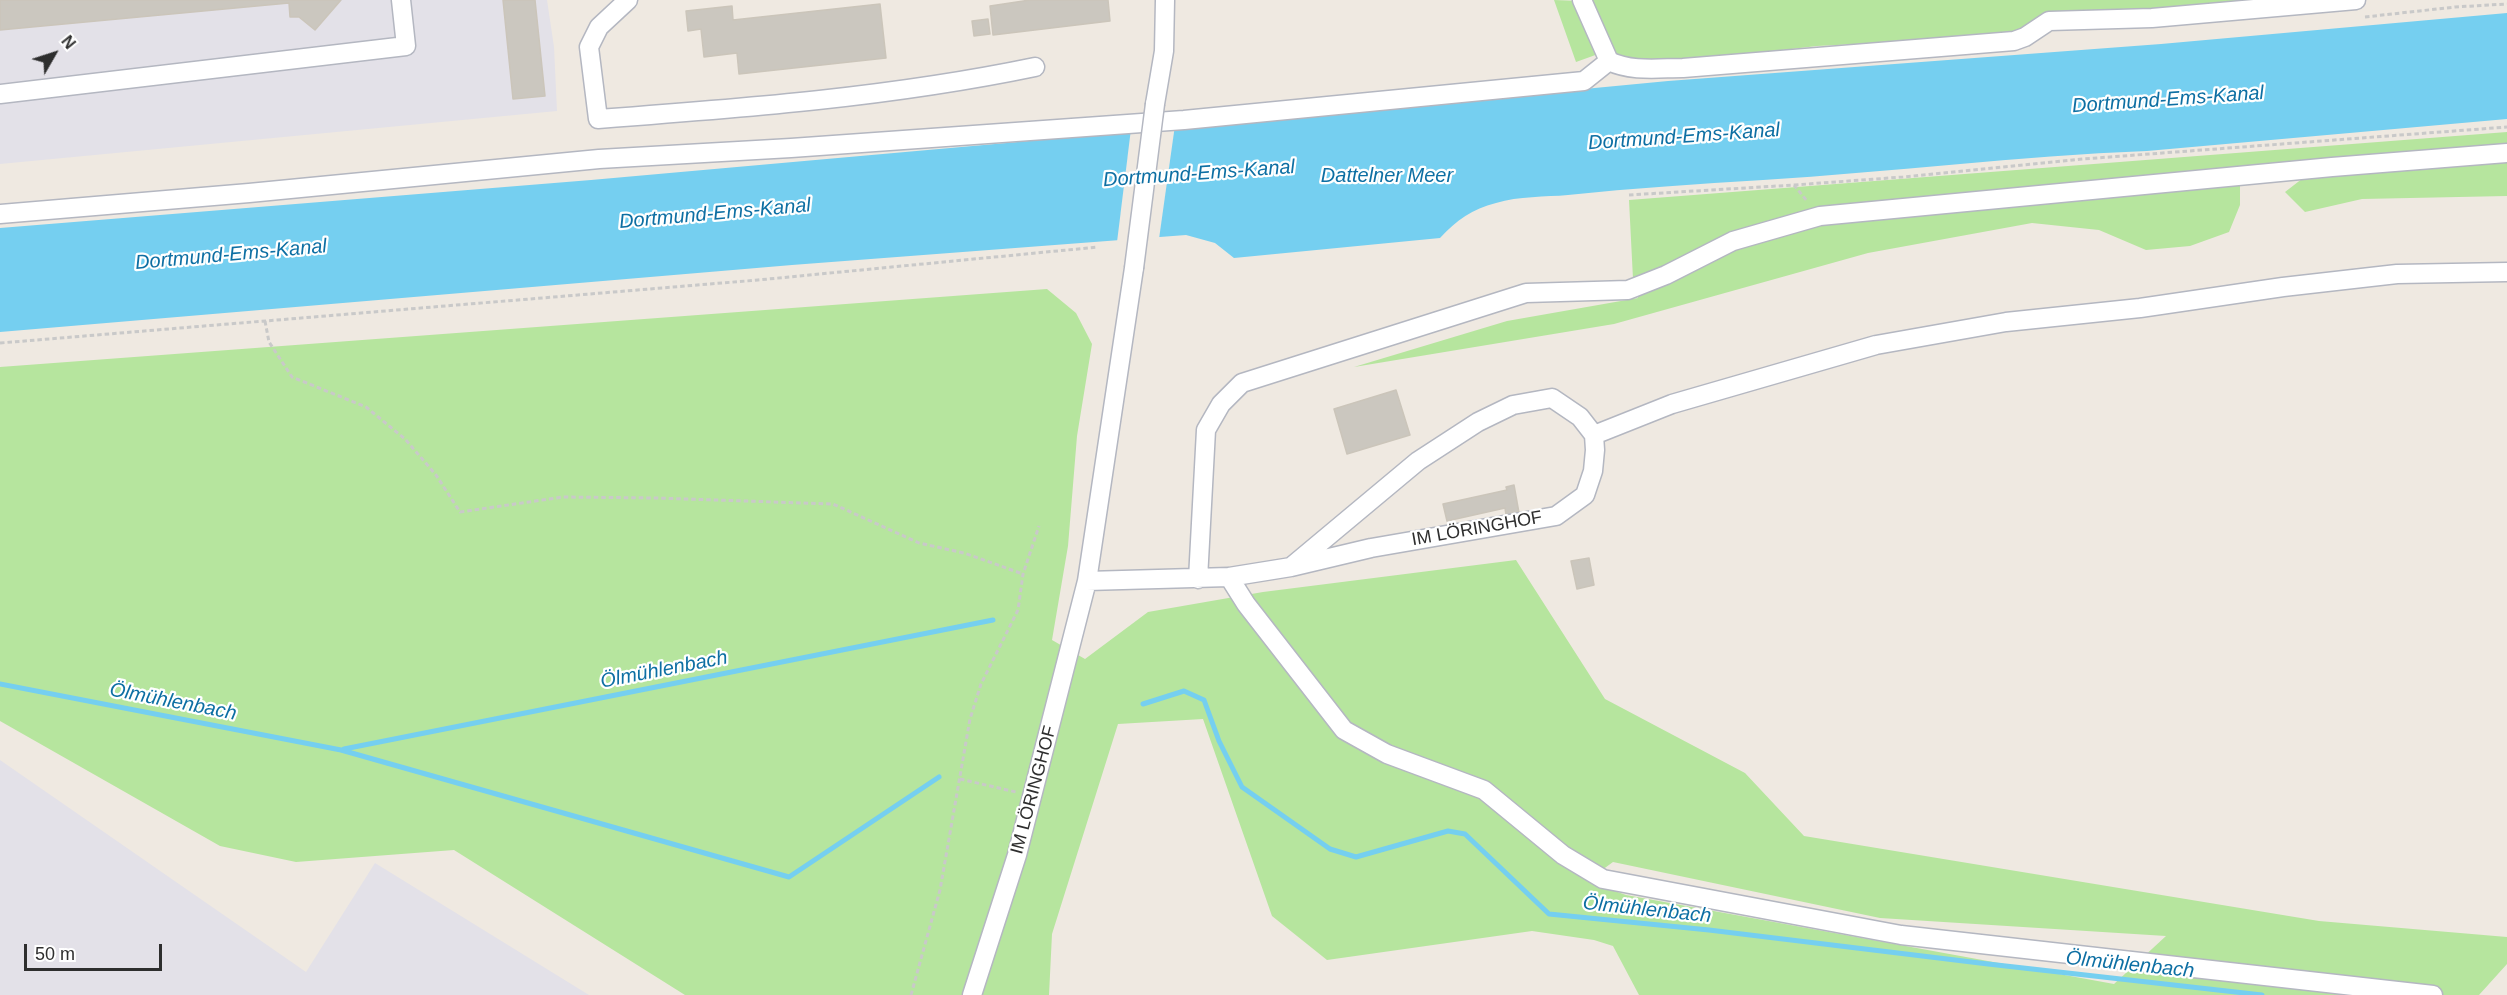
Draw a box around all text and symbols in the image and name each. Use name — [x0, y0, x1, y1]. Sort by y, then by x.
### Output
north arrow — [24, 24, 84, 84]
text: N — [58, 33, 79, 52]
water label: Dortmund-Ems-Kanal — [2071, 81, 2265, 119]
water label: Dortmund-Ems-Kanal — [1587, 118, 1781, 156]
water label: Dortmund-Ems-Kanal — [1102, 155, 1296, 193]
water label: Dattelner Meer — [1321, 164, 1453, 188]
water label: Dortmund-Ems-Kanal — [618, 194, 812, 234]
water label: Dortmund-Ems-Kanal — [134, 235, 328, 275]
street label: IM LÖRINGHOF — [1410, 507, 1544, 551]
water label: Ölmühlenbach — [598, 646, 730, 694]
water label: Ölmühlenbach — [107, 678, 239, 726]
street label: IM LÖRINGHOF — [1006, 723, 1062, 857]
water label: Ölmühlenbach — [1582, 891, 1712, 929]
scale bar — [27, 932, 165, 970]
text: 50 m — [35, 944, 75, 964]
water label: Ölmühlenbach — [2065, 946, 2195, 984]

